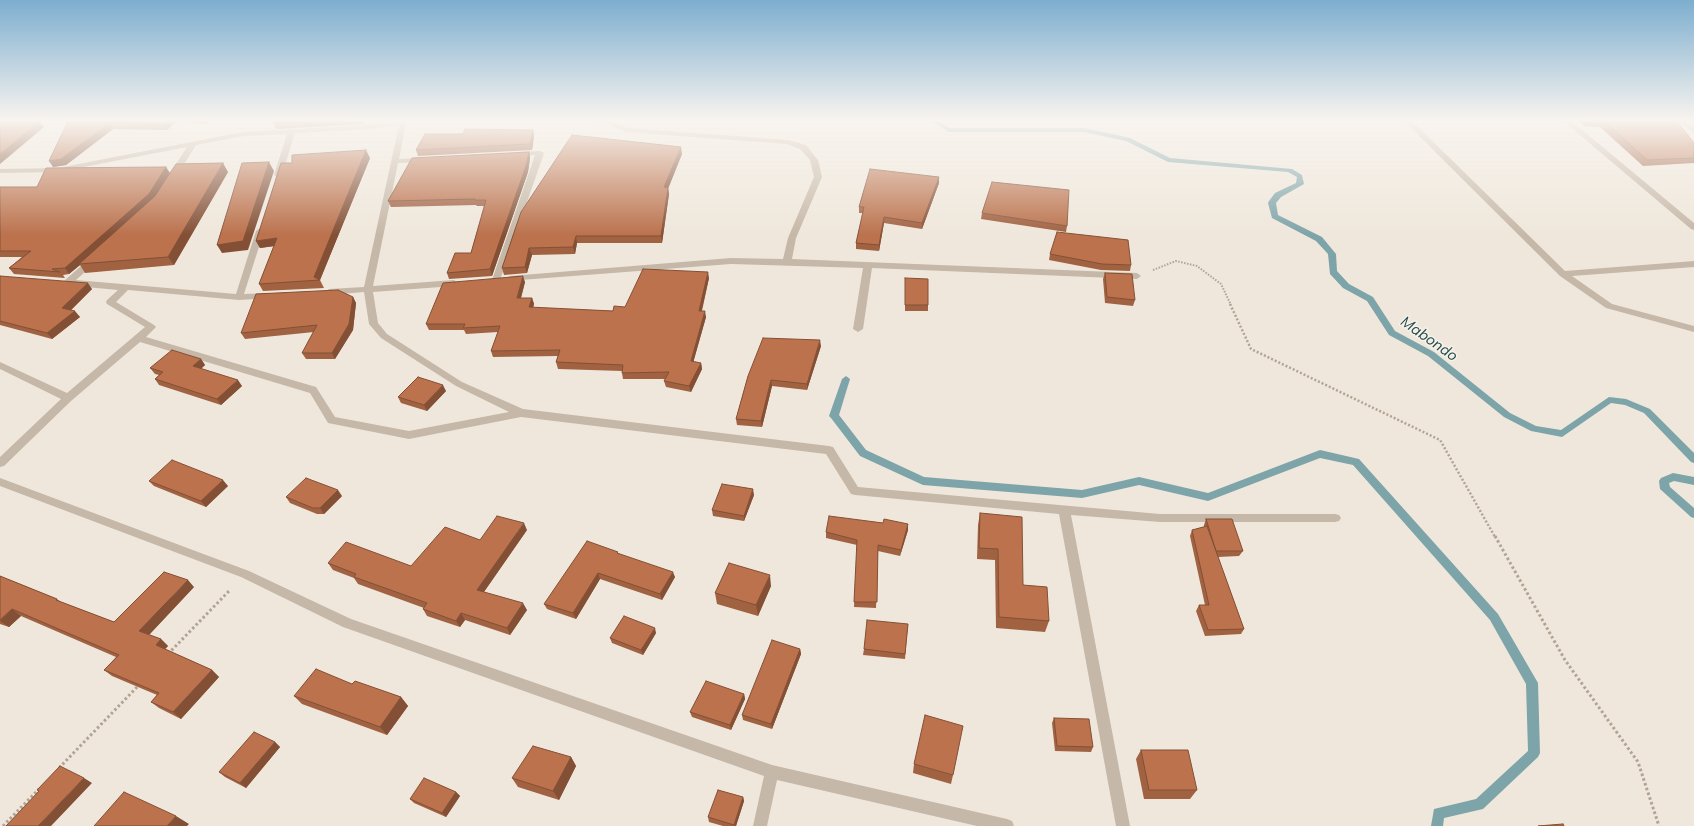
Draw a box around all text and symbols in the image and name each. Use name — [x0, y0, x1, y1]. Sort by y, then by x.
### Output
water label: Mabondo — [1397, 313, 1461, 365]

